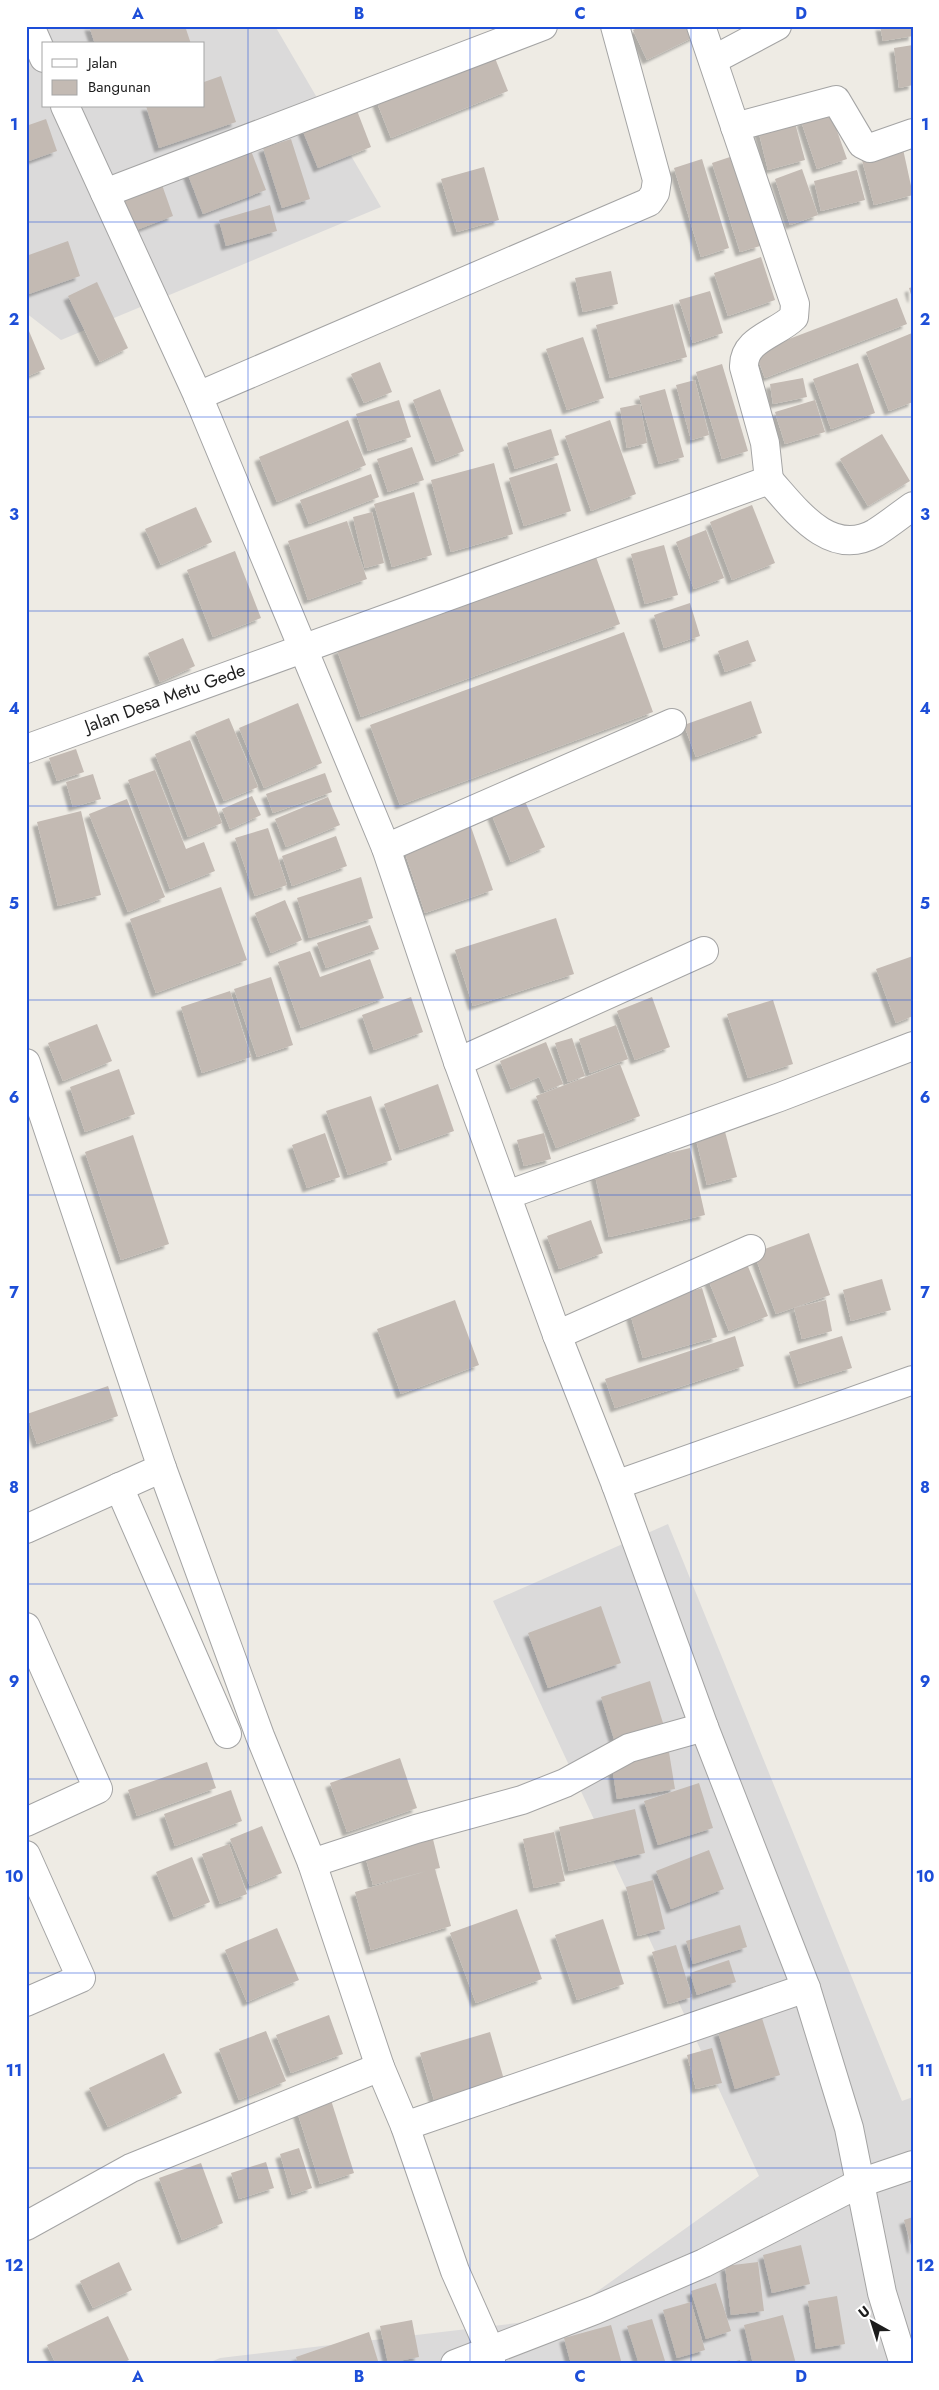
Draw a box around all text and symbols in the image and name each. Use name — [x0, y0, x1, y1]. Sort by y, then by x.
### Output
text: A — [131, 2, 144, 25]
text: B — [354, 2, 364, 25]
text: C — [574, 2, 586, 25]
text: D — [795, 2, 807, 25]
legend — [42, 42, 205, 108]
text: Jalan — [86, 52, 117, 74]
text: Bangunan — [88, 76, 151, 98]
text: 1 — [10, 113, 18, 136]
text: 1 — [921, 113, 929, 136]
text: 2 — [9, 308, 19, 331]
text: 2 — [920, 308, 930, 331]
text: 3 — [9, 503, 19, 526]
text: 3 — [920, 503, 930, 526]
street label: Jalan Desa Metu Gede — [79, 657, 249, 740]
text: 4 — [8, 697, 20, 720]
text: 4 — [919, 697, 931, 720]
text: 5 — [9, 892, 19, 915]
text: 5 — [920, 892, 930, 915]
text: 6 — [9, 1086, 19, 1109]
text: 6 — [920, 1086, 930, 1109]
text: 7 — [9, 1281, 19, 1304]
text: 7 — [920, 1281, 930, 1304]
text: 8 — [9, 1476, 19, 1499]
text: 8 — [920, 1476, 930, 1499]
text: 9 — [9, 1670, 19, 1693]
text: 9 — [920, 1670, 930, 1693]
text: 10 — [5, 1865, 23, 1888]
text: 10 — [916, 1865, 934, 1888]
text: 11 — [6, 2059, 22, 2082]
text: 11 — [917, 2059, 933, 2082]
text: 12 — [5, 2254, 23, 2277]
text: 12 — [916, 2254, 934, 2277]
north arrow — [846, 2298, 896, 2348]
text: U — [854, 2301, 874, 2323]
text: A — [131, 2365, 144, 2388]
text: B — [354, 2365, 364, 2388]
text: C — [574, 2365, 586, 2388]
text: D — [795, 2365, 807, 2388]

